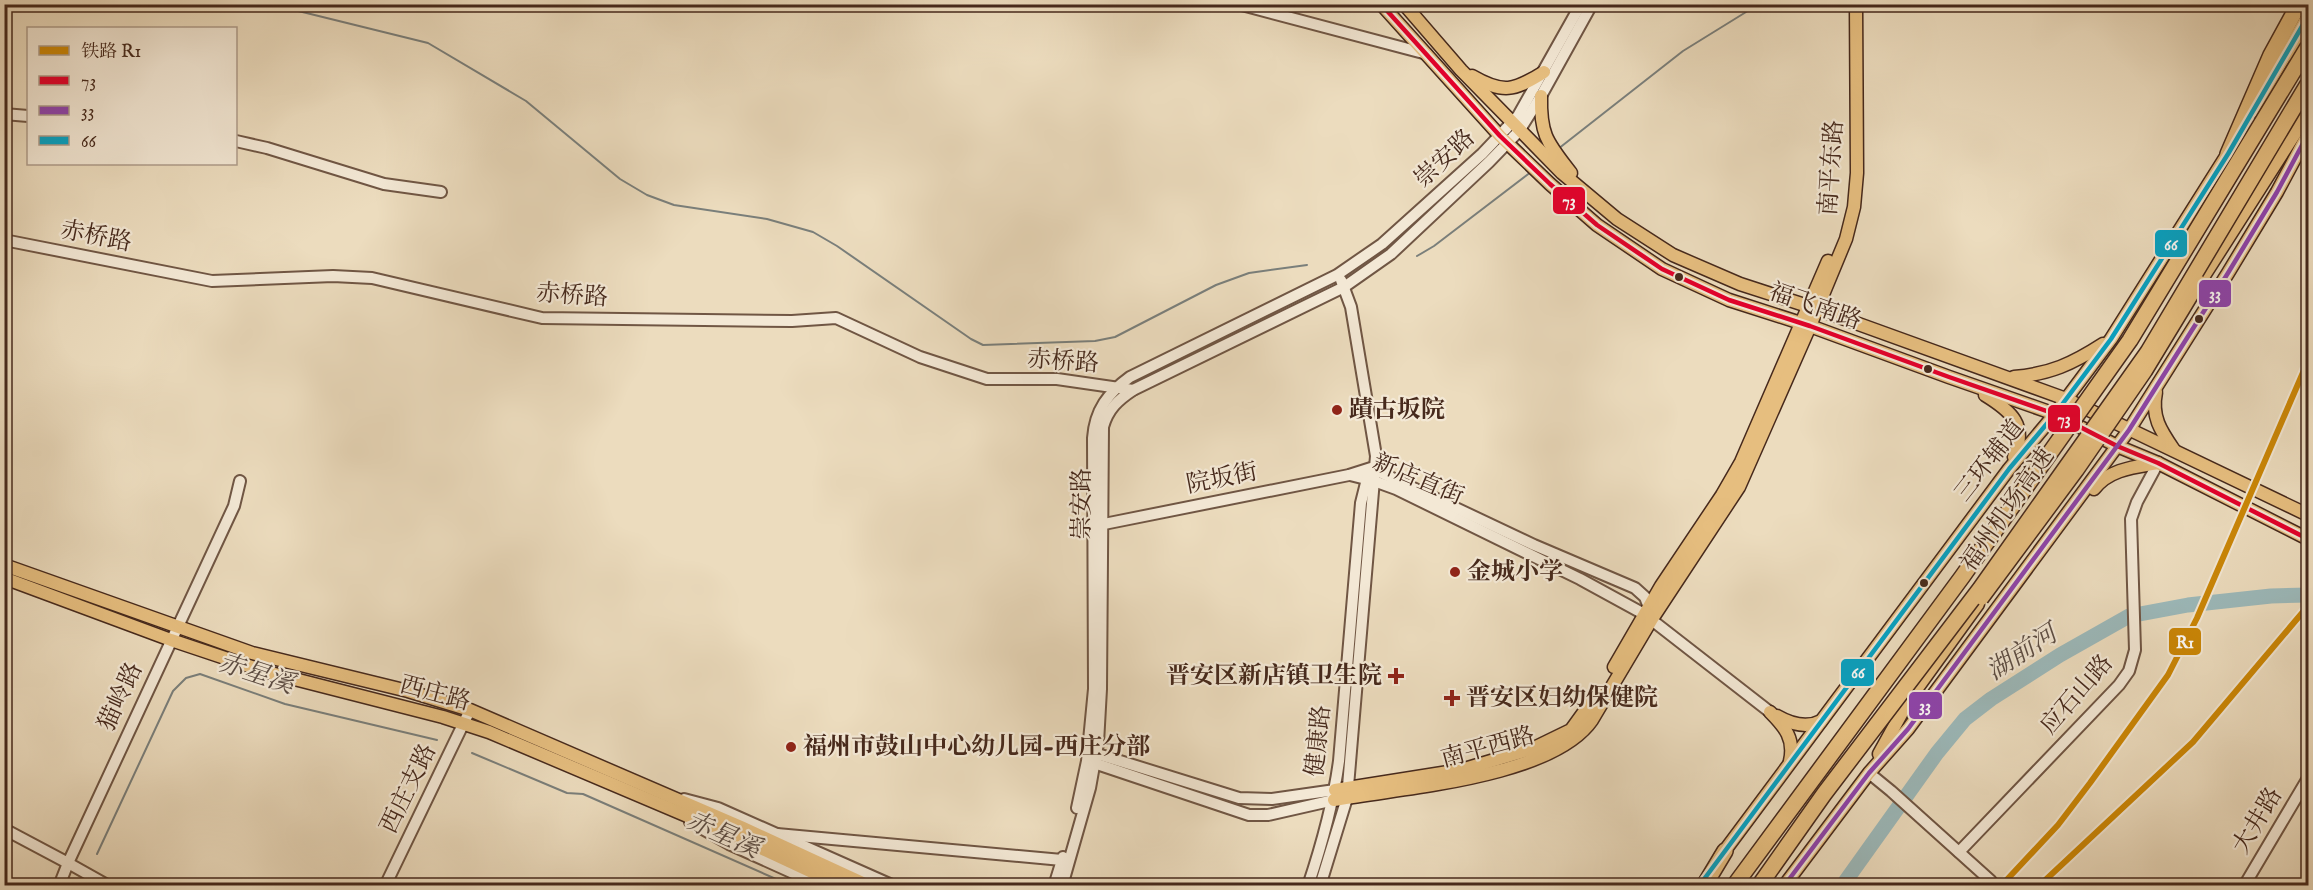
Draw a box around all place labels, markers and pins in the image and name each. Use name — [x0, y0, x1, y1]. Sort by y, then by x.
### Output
unlabelled marker — [1673, 271, 1685, 283]
unlabelled marker — [2193, 313, 2205, 325]
unlabelled marker — [1922, 363, 1934, 375]
place label: 蹟古坂院 — [1349, 395, 1445, 426]
marker: 蹟古坂院 — [1330, 403, 1344, 417]
place label: 金城小学 — [1467, 557, 1563, 588]
marker: 金城小学 — [1448, 565, 1462, 579]
unlabelled marker — [1918, 577, 1930, 589]
place label: 晋安区新店镇卫生院 — [1166, 661, 1382, 692]
marker: 晋安区新店镇卫生院 — [1387, 667, 1405, 685]
place label: 晋安区妇幼保健院 — [1466, 683, 1658, 714]
marker: 晋安区妇幼保健院 — [1443, 689, 1461, 707]
place label: 福州市鼓山中心幼儿园-西庄分部 — [803, 732, 1150, 763]
marker: 福州市鼓山中心幼儿园-西庄分部 — [784, 740, 798, 754]

